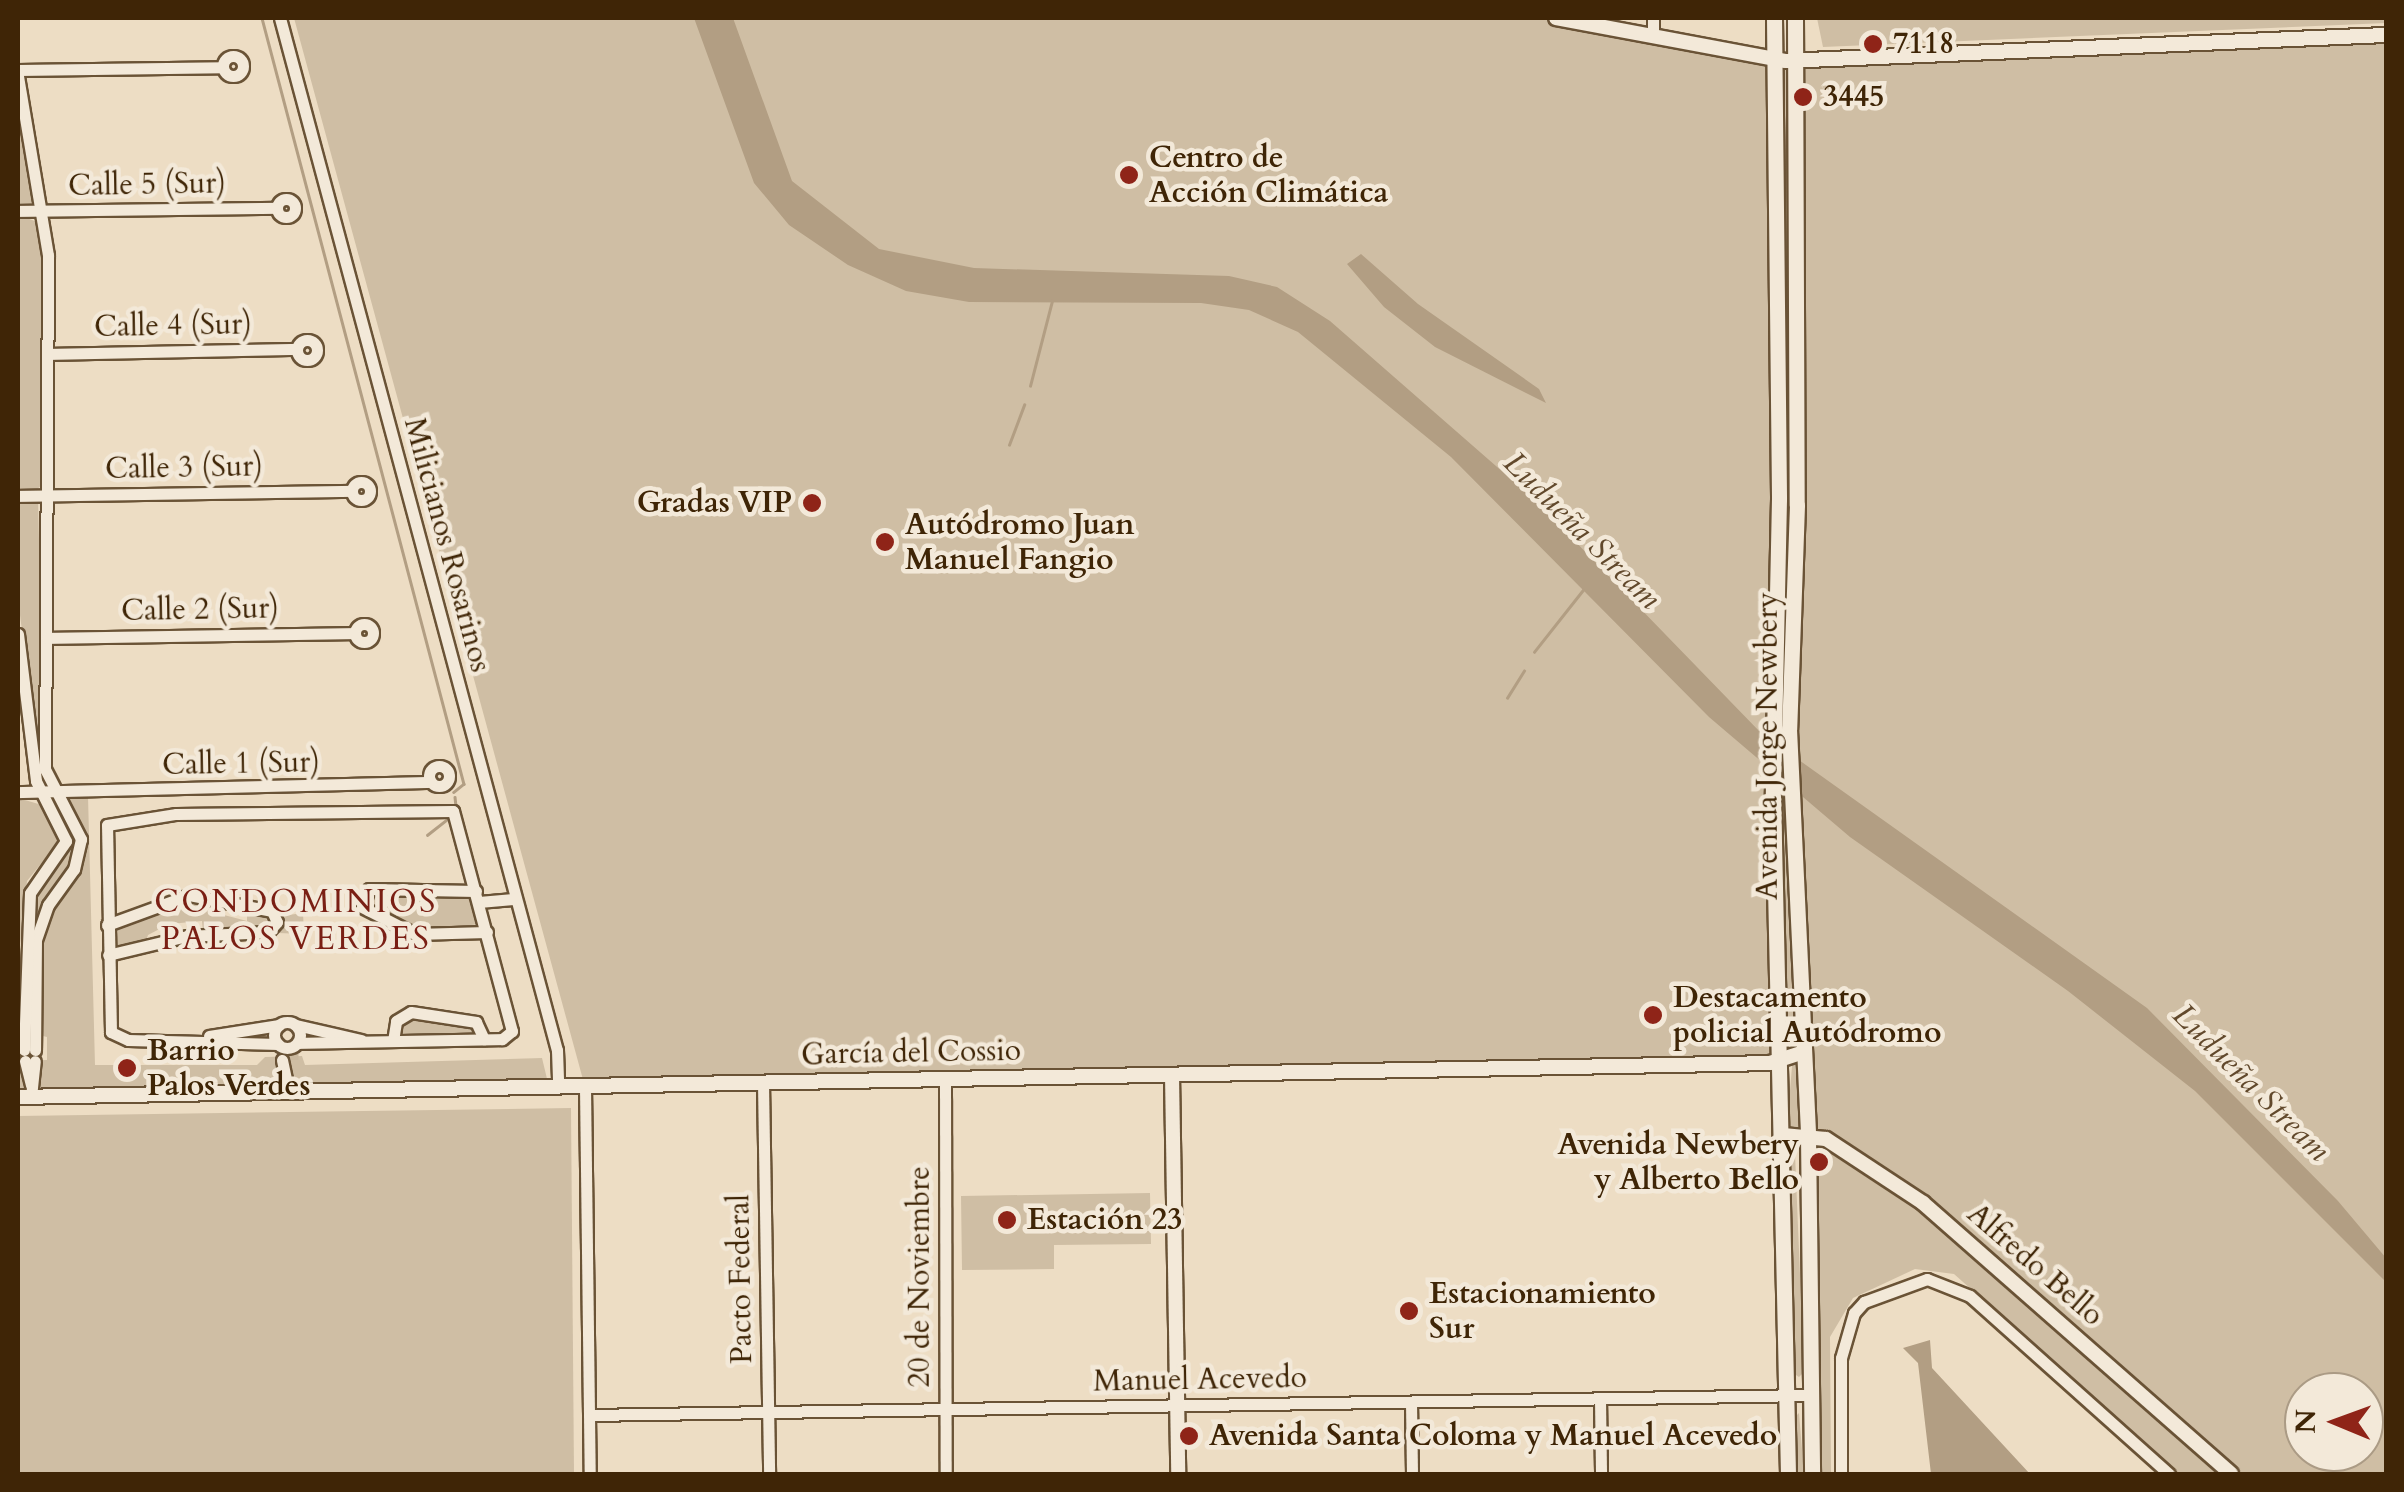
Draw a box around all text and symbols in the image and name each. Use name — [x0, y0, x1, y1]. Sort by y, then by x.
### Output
place label: 7118 — [1893, 26, 1954, 62]
marker: 7118 — [1862, 33, 1884, 55]
place label: 3445 — [1823, 79, 1884, 115]
marker: 3445 — [1792, 86, 1814, 108]
place label: Centro de Acción Climática — [1149, 140, 1389, 210]
marker: Centro de Acción Climática — [1118, 164, 1140, 186]
street label: Calle 5 (Sur) — [68, 166, 226, 204]
street label: Calle 4 (Sur) — [94, 307, 252, 345]
street label: Milicianos Rosarinos — [396, 414, 498, 676]
water label: Ludueña Stream — [1495, 444, 1669, 618]
street label: Calle 3 (Sur) — [105, 449, 263, 487]
place label: Gradas VIP — [637, 485, 792, 521]
marker: Gradas VIP — [801, 492, 823, 514]
place label: Autódromo Juan Manuel Fangio — [905, 507, 1134, 578]
marker: Autódromo Juan Manuel Fangio — [874, 531, 896, 553]
street label: Calle 2 (Sur) — [121, 591, 279, 629]
street label: Avenida Jorge Newbery — [1750, 592, 1786, 900]
street label: Calle 1 (Sur) — [162, 745, 320, 783]
district label: CONDOMINIOS PALOS VERDES — [154, 884, 438, 959]
place label: Destacamento policial Autódromo — [1673, 980, 1941, 1050]
water label: Ludueña Stream — [2164, 996, 2338, 1170]
marker: Destacamento policial Autódromo — [1642, 1004, 1664, 1026]
place label: Barrio Palos Verdes — [147, 1033, 311, 1104]
street label: García del Cossio — [801, 1033, 1021, 1073]
marker: Barrio Palos Verdes — [116, 1057, 138, 1079]
place label: Avenida Newbery y Alberto Bello — [1557, 1127, 1799, 1198]
marker: Avenida Newbery y Alberto Bello — [1808, 1151, 1830, 1173]
street label: 20 de Noviembre — [902, 1166, 938, 1388]
street label: Pacto Federal — [722, 1194, 760, 1364]
street label: Alfredo Bello — [1960, 1196, 2110, 1334]
place label: Estación 23 — [1027, 1202, 1182, 1238]
marker: Estación 23 — [996, 1209, 1018, 1231]
place label: Estacionamiento Sur — [1429, 1276, 1656, 1346]
marker: Estacionamiento Sur — [1398, 1300, 1420, 1322]
street label: Manuel Acevedo — [1093, 1360, 1307, 1400]
north arrow — [2284, 1372, 2384, 1472]
text: N — [2287, 1409, 2325, 1434]
place label: Avenida Santa Coloma y Manuel Acevedo — [1209, 1418, 1777, 1454]
marker: Avenida Santa Coloma y Manuel Acevedo — [1178, 1425, 1200, 1447]

